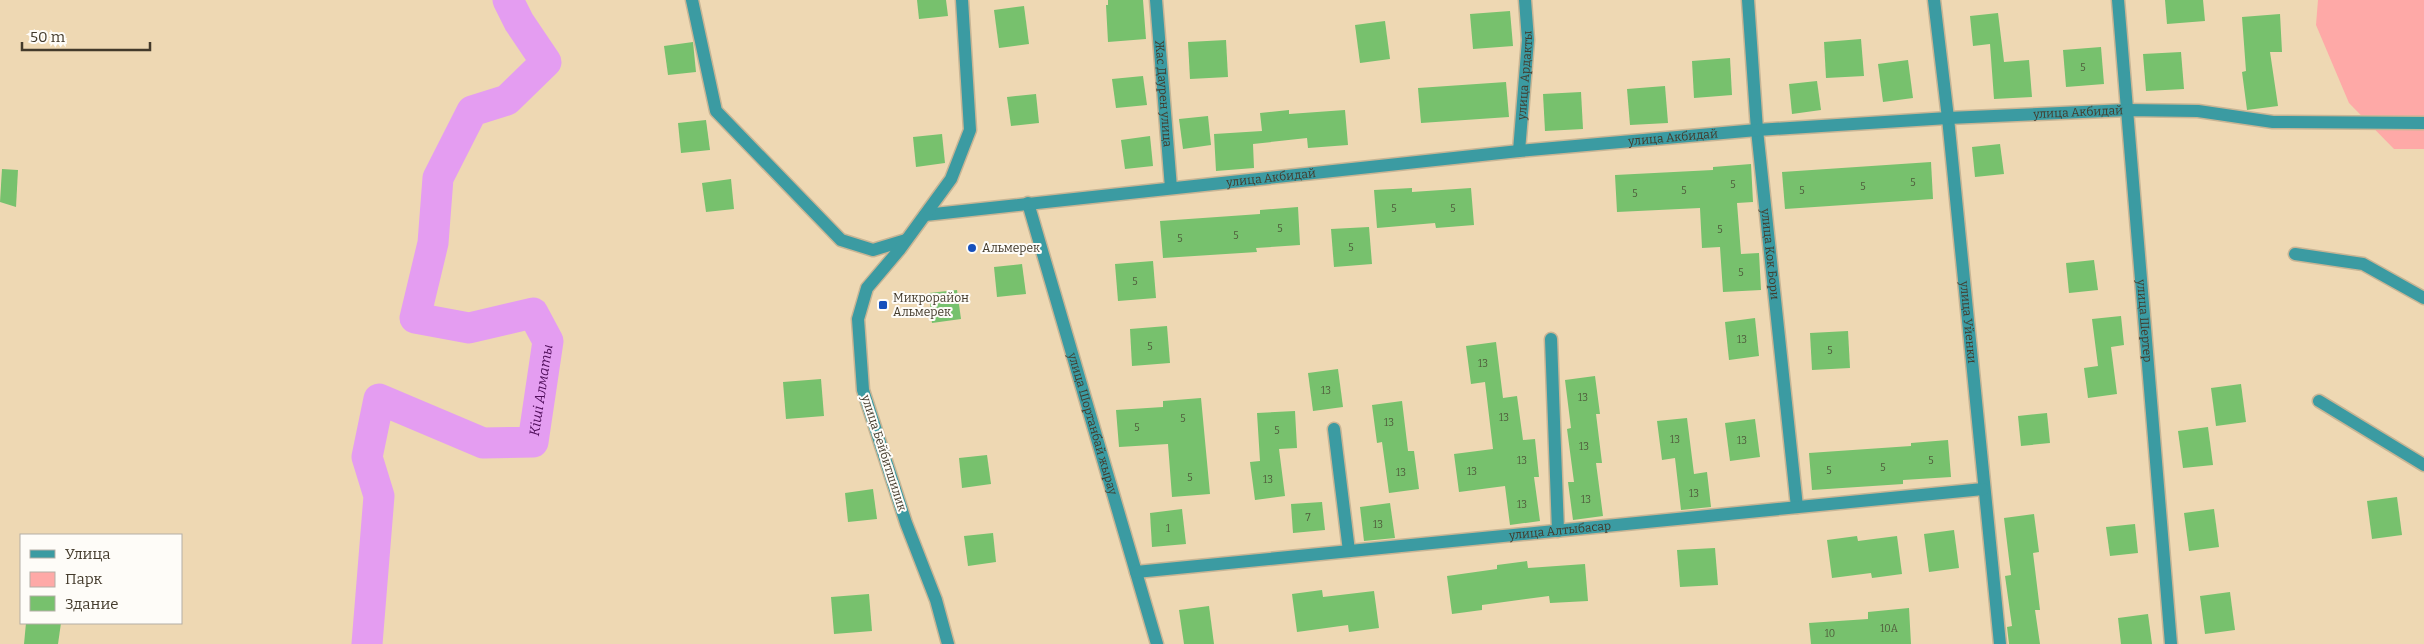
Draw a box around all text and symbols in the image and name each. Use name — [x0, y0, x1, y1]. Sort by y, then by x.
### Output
scale bar — [22, 20, 150, 52]
text: 50 m — [30, 28, 66, 46]
street label: улица Ардакты — [1514, 30, 1535, 121]
street label: Жас Даурен улица — [1152, 40, 1175, 148]
house number: 5 — [2080, 62, 2086, 74]
street label: улица Акбидай — [2032, 103, 2123, 121]
street label: улица Акбидай — [1627, 126, 1718, 148]
street label: улица Акбидай — [1225, 166, 1316, 190]
house number: 5 — [1910, 177, 1916, 189]
house number: 5 — [1730, 179, 1736, 191]
house number: 5 — [1860, 181, 1866, 193]
house number: 5 — [1681, 185, 1687, 197]
house number: 5 — [1799, 185, 1805, 197]
house number: 5 — [1632, 188, 1638, 200]
house number: 5 — [1391, 203, 1397, 215]
house number: 5 — [1450, 203, 1456, 215]
street label: улица Кок Бори — [1758, 207, 1782, 300]
house number: 5 — [1277, 223, 1283, 235]
house number: 5 — [1717, 224, 1723, 236]
house number: 5 — [1233, 230, 1239, 242]
house number: 5 — [1177, 233, 1183, 245]
place label: Альмерек — [982, 241, 1040, 255]
marker: Альмерек — [966, 242, 978, 254]
house number: 5 — [1348, 242, 1354, 254]
house number: 5 — [1738, 267, 1744, 279]
house number: 5 — [1132, 276, 1138, 288]
street label: улица Шертер — [2134, 278, 2155, 363]
street label: улица Уйенки — [1957, 279, 1979, 364]
place label: Микрорайон Альмерек — [893, 291, 969, 319]
marker: Микрорайон Альмерек — [877, 299, 889, 311]
house number: 13 — [1737, 334, 1747, 346]
house number: 5 — [1147, 341, 1153, 353]
water label: Кіші Алматы — [526, 343, 556, 437]
house number: 5 — [1827, 345, 1833, 357]
street label: улица Шортанбай жырау — [1065, 350, 1120, 497]
house number: 13 — [1478, 358, 1488, 370]
house number: 13 — [1321, 385, 1331, 397]
street label: улица Бейбитшилик — [858, 392, 909, 513]
house number: 13 — [1578, 392, 1588, 404]
house number: 13 — [1499, 412, 1509, 424]
house number: 5 — [1180, 413, 1186, 425]
house number: 13 — [1384, 417, 1394, 429]
house number: 5 — [1134, 422, 1140, 434]
house number: 5 — [1274, 425, 1280, 437]
house number: 13 — [1670, 434, 1680, 446]
house number: 13 — [1737, 435, 1747, 447]
house number: 13 — [1579, 441, 1589, 453]
house number: 13 — [1517, 455, 1527, 467]
house number: 5 — [1928, 455, 1934, 467]
house number: 5 — [1880, 462, 1886, 474]
house number: 5 — [1826, 465, 1832, 477]
house number: 13 — [1467, 466, 1477, 478]
house number: 13 — [1396, 467, 1406, 479]
house number: 5 — [1187, 472, 1193, 484]
house number: 13 — [1263, 474, 1273, 486]
house number: 13 — [1689, 488, 1699, 500]
house number: 13 — [1581, 494, 1591, 506]
house number: 13 — [1517, 499, 1527, 511]
house number: 7 — [1305, 512, 1311, 524]
street label: улица Алтыбасар — [1507, 518, 1612, 543]
house number: 13 — [1373, 519, 1383, 531]
house number: 1 — [1166, 523, 1170, 535]
legend — [20, 534, 182, 624]
text: Улица — [65, 545, 111, 563]
text: Парк — [65, 570, 103, 588]
text: Здание — [65, 595, 119, 613]
house number: 10А — [1880, 623, 1899, 635]
house number: 10 — [1825, 628, 1835, 640]

